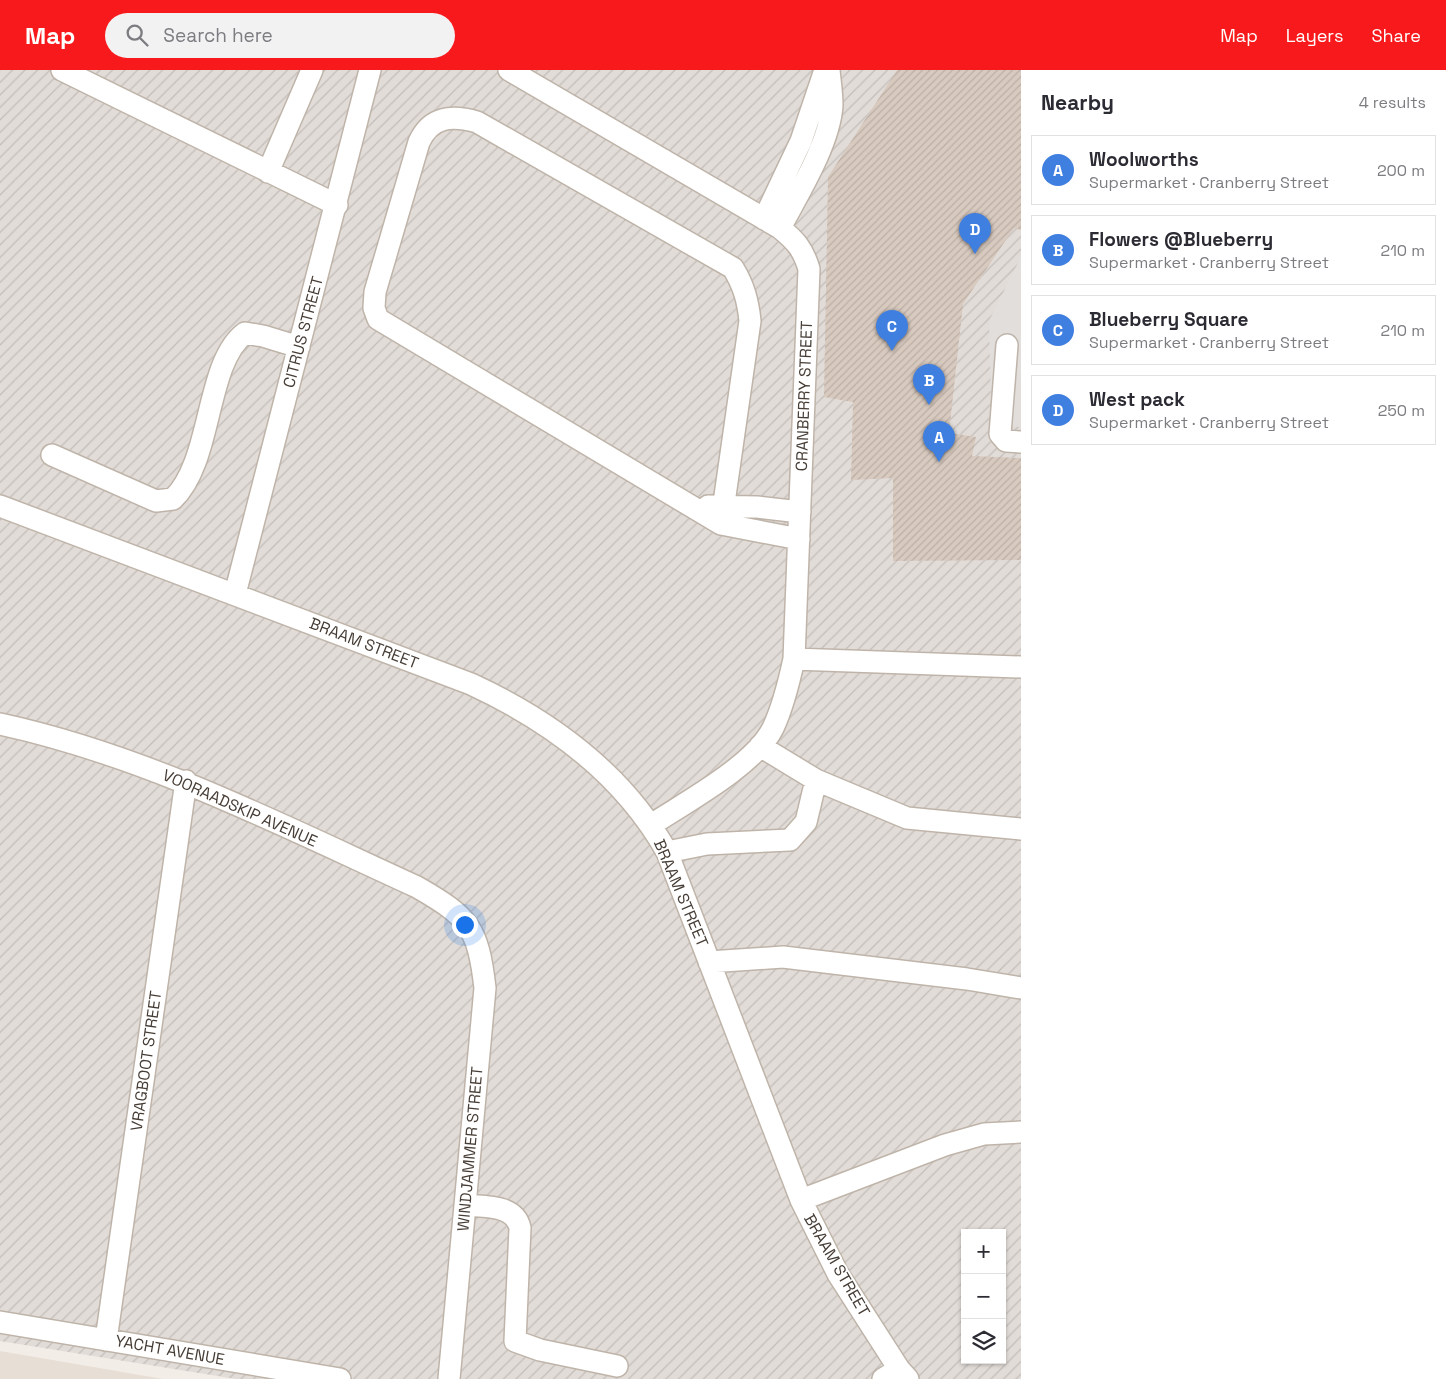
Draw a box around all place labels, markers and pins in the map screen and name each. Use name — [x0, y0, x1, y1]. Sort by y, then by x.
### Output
pin: D — [959, 213, 991, 254]
pin: C — [876, 310, 908, 351]
pin: B — [913, 364, 945, 405]
pin: A — [923, 421, 955, 462]

